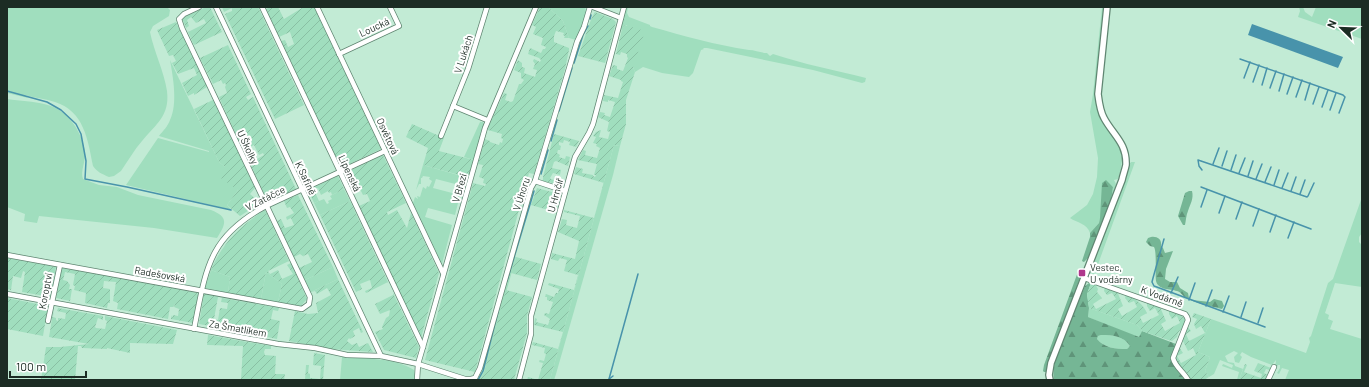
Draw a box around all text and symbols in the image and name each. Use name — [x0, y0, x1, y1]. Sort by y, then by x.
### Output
north arrow — [1321, 8, 1361, 48]
street label: Loucká — [357, 15, 391, 39]
text: N — [1324, 18, 1339, 30]
street label: V Lukách — [451, 33, 475, 75]
street label: Osvětová — [374, 116, 402, 156]
street label: U Školky — [235, 128, 261, 166]
street label: Lipenská — [336, 153, 364, 193]
street label: K Safině — [293, 159, 319, 197]
street label: V Březí — [449, 172, 469, 204]
street label: V Úhoru — [510, 176, 532, 212]
street label: U Hrnčíř — [545, 176, 565, 213]
street label: V Zatáčce — [243, 183, 287, 213]
place label: Vestec, U vodárny — [1090, 261, 1133, 285]
street label: Radešovská — [134, 264, 186, 284]
marker: Vestec, U vodárny — [1077, 268, 1087, 278]
street label: Koroptví — [36, 272, 54, 310]
street label: K Vodárně — [1139, 283, 1185, 309]
street label: Za Šmatlíkem — [208, 317, 268, 339]
scale bar — [10, 353, 86, 379]
text: 100 m — [16, 359, 46, 373]

